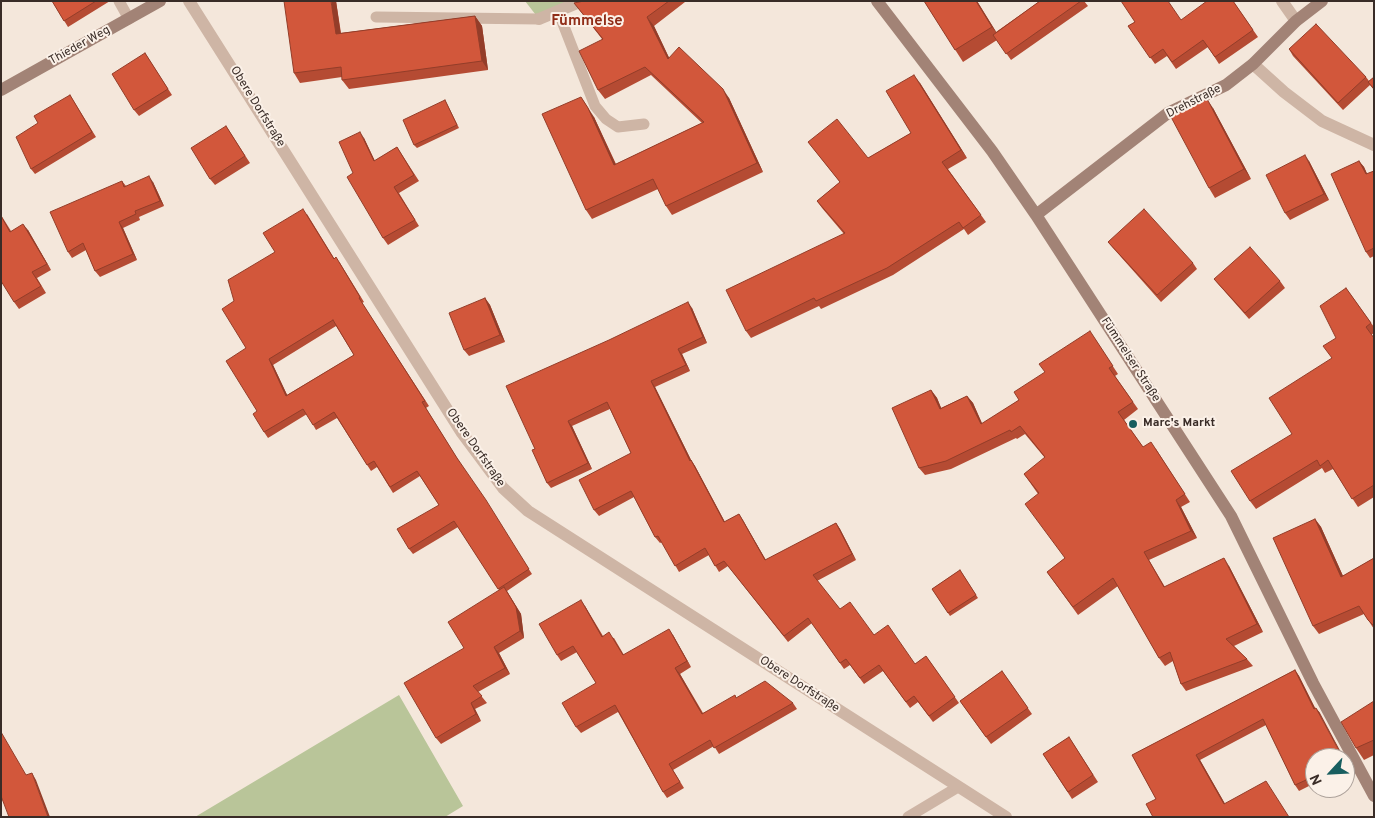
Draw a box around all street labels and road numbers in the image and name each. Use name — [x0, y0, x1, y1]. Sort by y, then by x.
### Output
street label: Thieder Weg — [47, 23, 113, 69]
street label: Obere Dorfstraße — [226, 64, 288, 150]
street label: Drehstraße — [1164, 82, 1224, 122]
street label: Fümmelser Straße — [1097, 315, 1163, 405]
street label: Obere Dorfstraße — [443, 406, 507, 490]
street label: Obere Dorfstraße — [756, 654, 842, 716]

